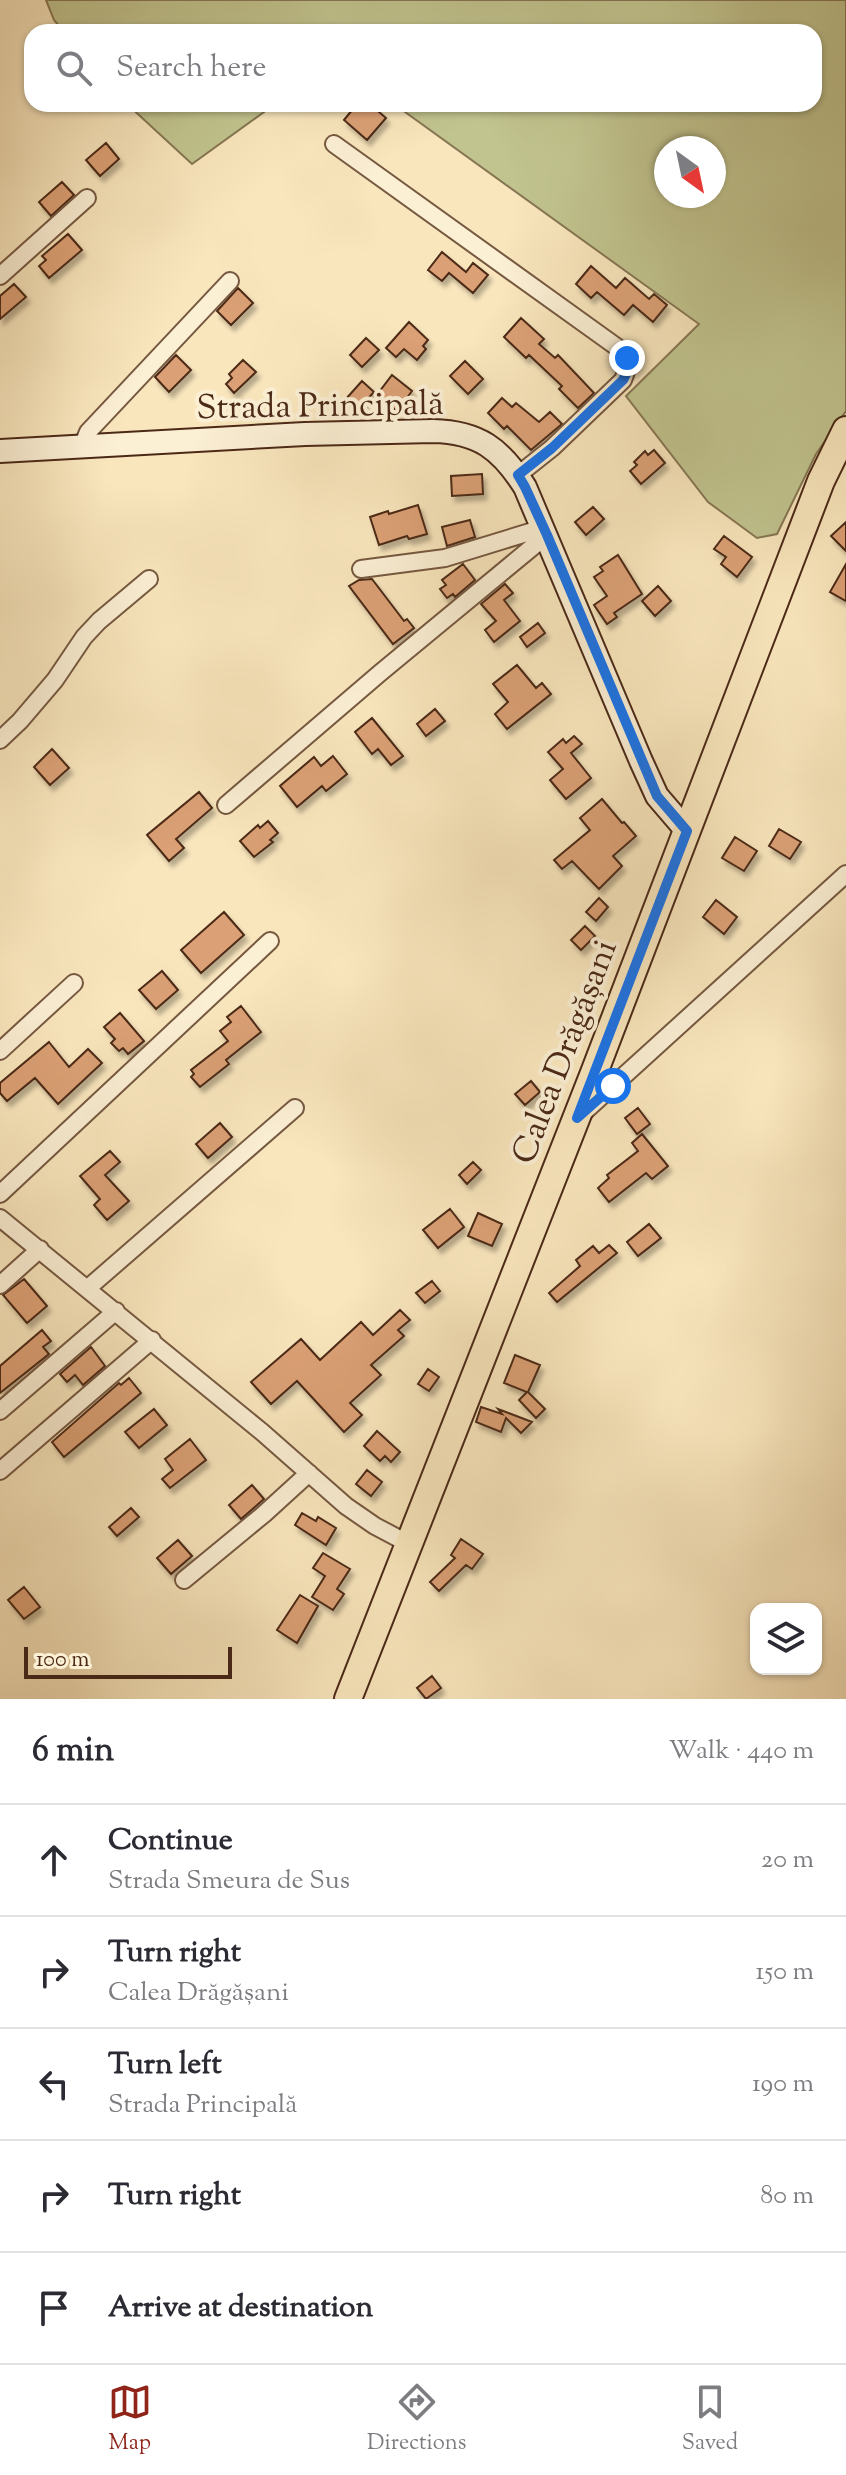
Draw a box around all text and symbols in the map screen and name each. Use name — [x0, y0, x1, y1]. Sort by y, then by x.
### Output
search box — [24, 24, 822, 112]
icon: search — [52, 46, 96, 90]
text: Search here — [116, 47, 266, 90]
north arrow — [654, 136, 726, 208]
route end — [609, 340, 645, 376]
street label: Strada Principală — [196, 381, 444, 434]
street label: Calea Drăgășani — [501, 933, 632, 1171]
route start — [595, 1068, 631, 1104]
map controls — [750, 1603, 822, 1675]
button: layers — [750, 1603, 822, 1675]
scale bar — [24, 1643, 232, 1679]
text: 100 m — [36, 1645, 89, 1677]
text: 6 min — [32, 1727, 114, 1776]
text: Walk · 440 m — [669, 1733, 814, 1770]
text: Continue — [108, 1820, 233, 1863]
icon: ahead — [32, 1838, 76, 1882]
text: 20 m — [761, 1842, 814, 1879]
text: Strada Smeura de Sus — [108, 1863, 350, 1900]
text: Turn right — [108, 1932, 241, 1975]
icon: right — [32, 1950, 76, 1994]
text: 150 m — [755, 1954, 814, 1991]
text: Calea Drăgășani — [108, 1975, 289, 2012]
text: Turn left — [108, 2044, 222, 2087]
icon: left — [32, 2062, 76, 2106]
text: 190 m — [752, 2066, 814, 2103]
text: Strada Principală — [108, 2087, 297, 2124]
icon: right — [32, 2174, 76, 2218]
text: Turn right — [108, 2175, 241, 2218]
text: 80 m — [760, 2178, 814, 2215]
icon: arrive — [32, 2286, 76, 2330]
text: Arrive at destination — [108, 2287, 373, 2330]
tab: Map — [108, 2380, 152, 2460]
tab: Directions — [367, 2380, 466, 2460]
tab: Saved — [682, 2380, 738, 2460]

